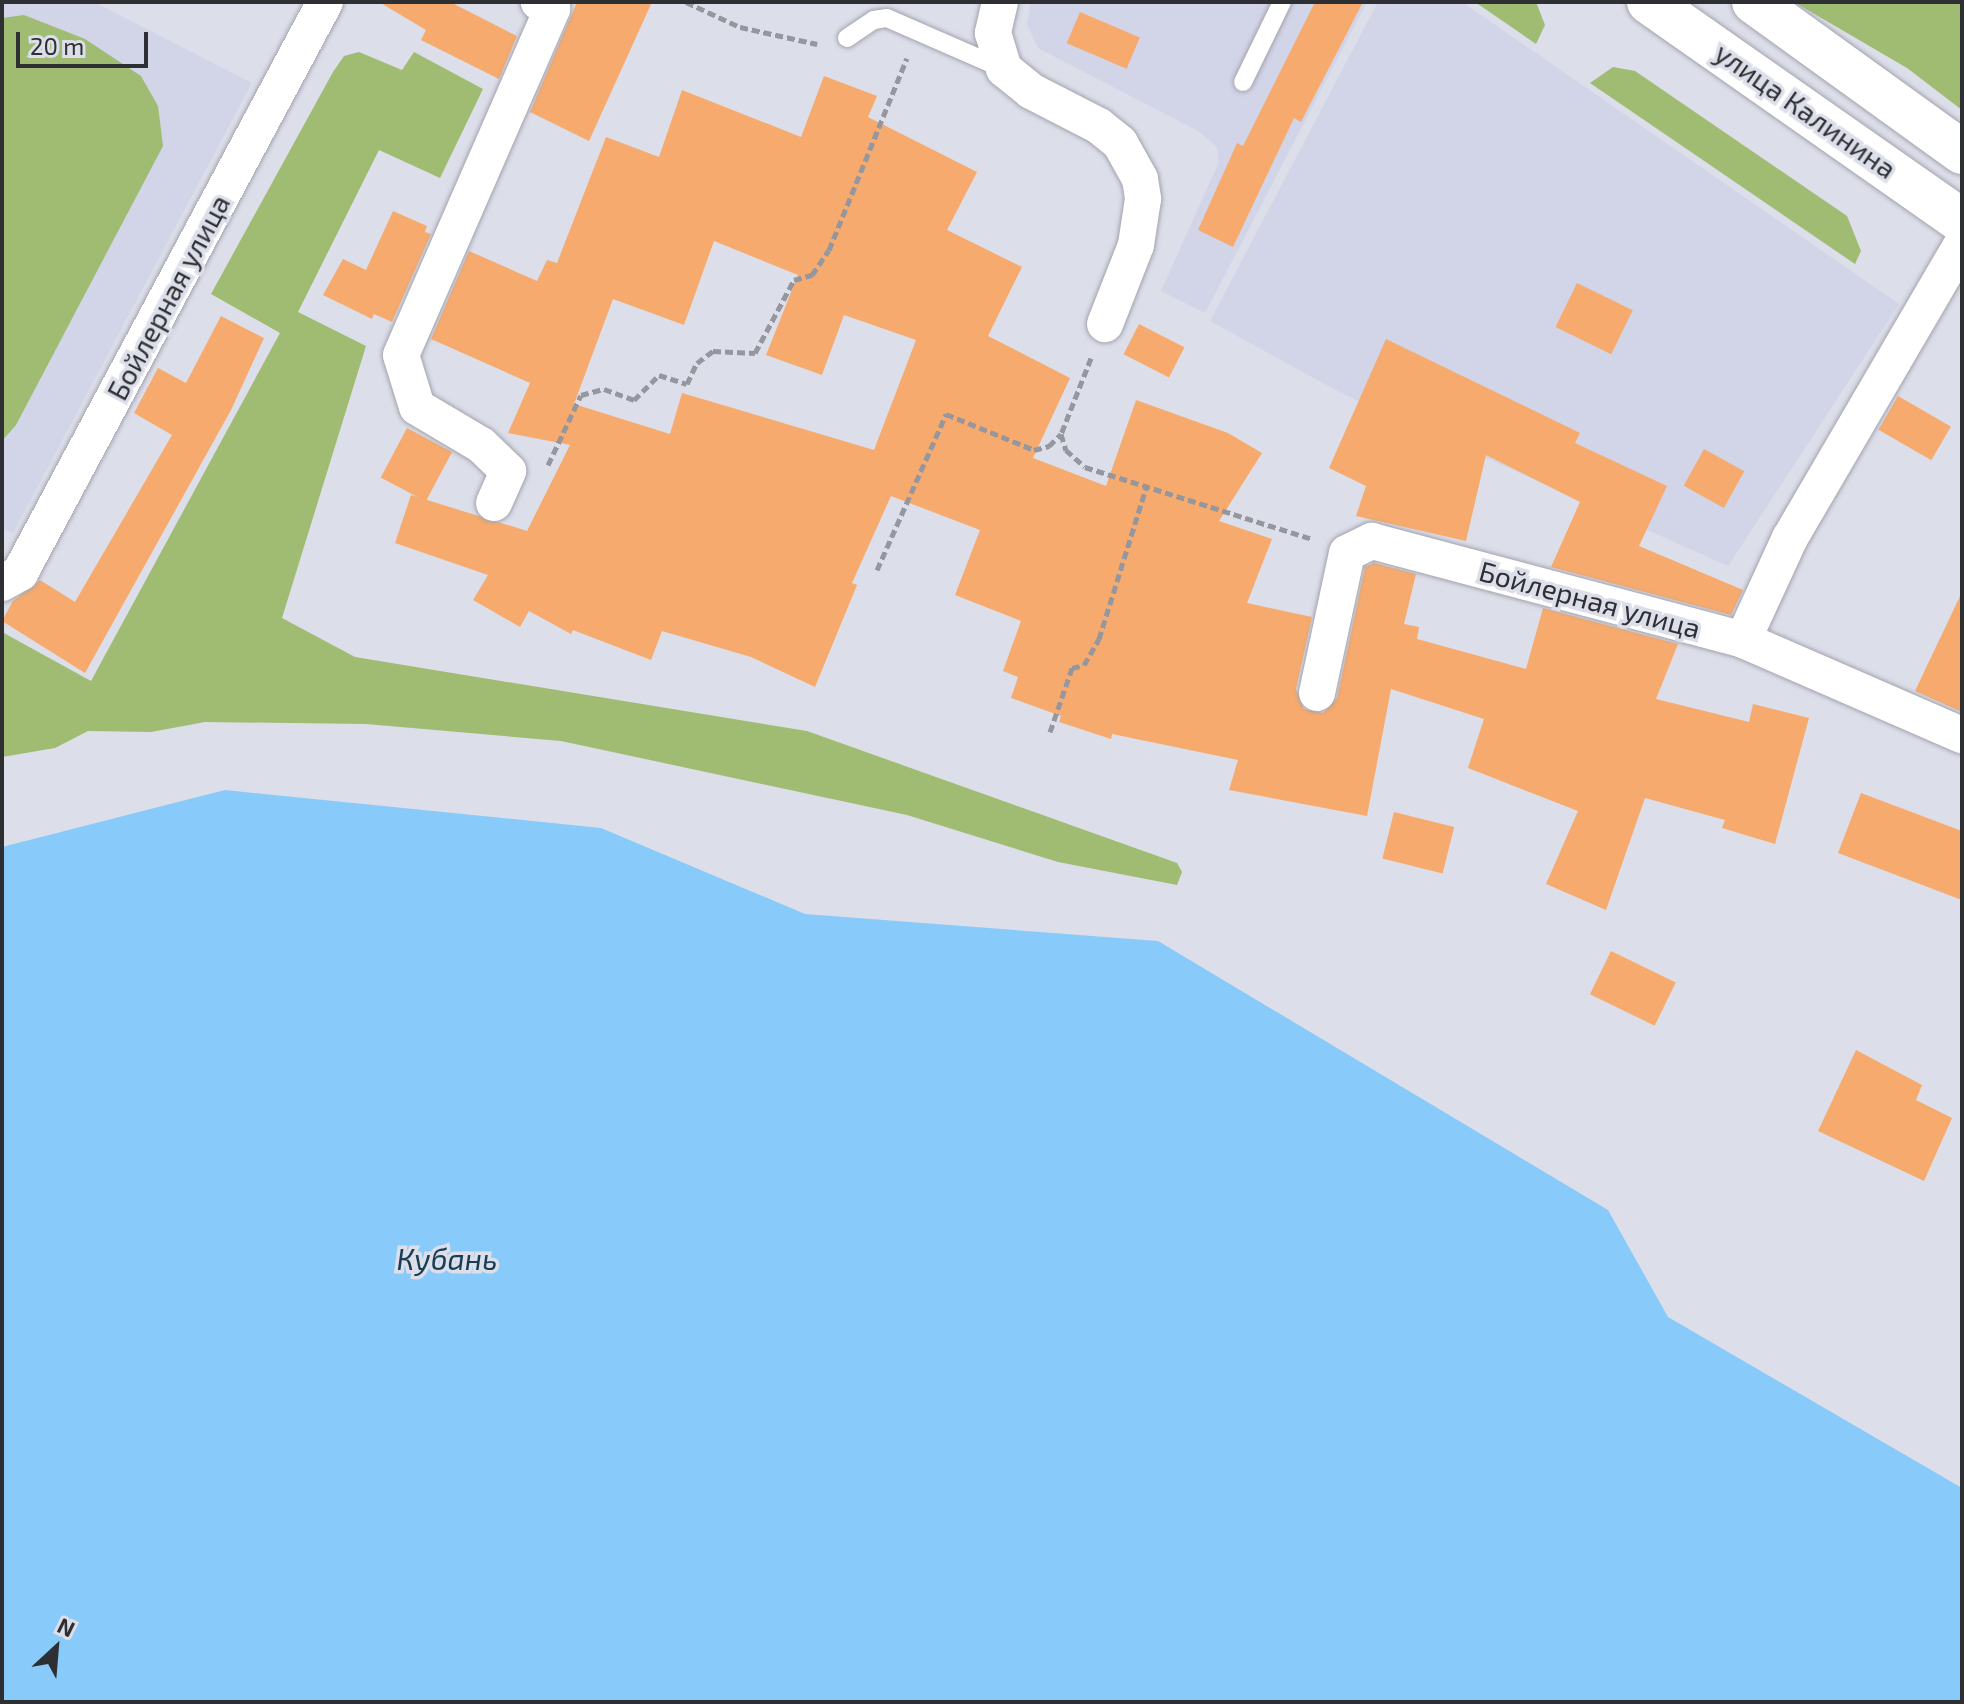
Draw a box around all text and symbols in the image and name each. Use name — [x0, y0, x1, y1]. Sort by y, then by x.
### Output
scale bar — [20, 16, 152, 66]
text: 20 m — [30, 31, 84, 60]
street label: улица Калинина — [1709, 35, 1903, 185]
street label: Бойлерная улица — [100, 189, 236, 405]
street label: Бойлерная улица — [1476, 553, 1704, 645]
water label: Кубань — [397, 1240, 497, 1276]
north arrow — [16, 1608, 96, 1688]
text: N — [54, 1611, 79, 1642]

